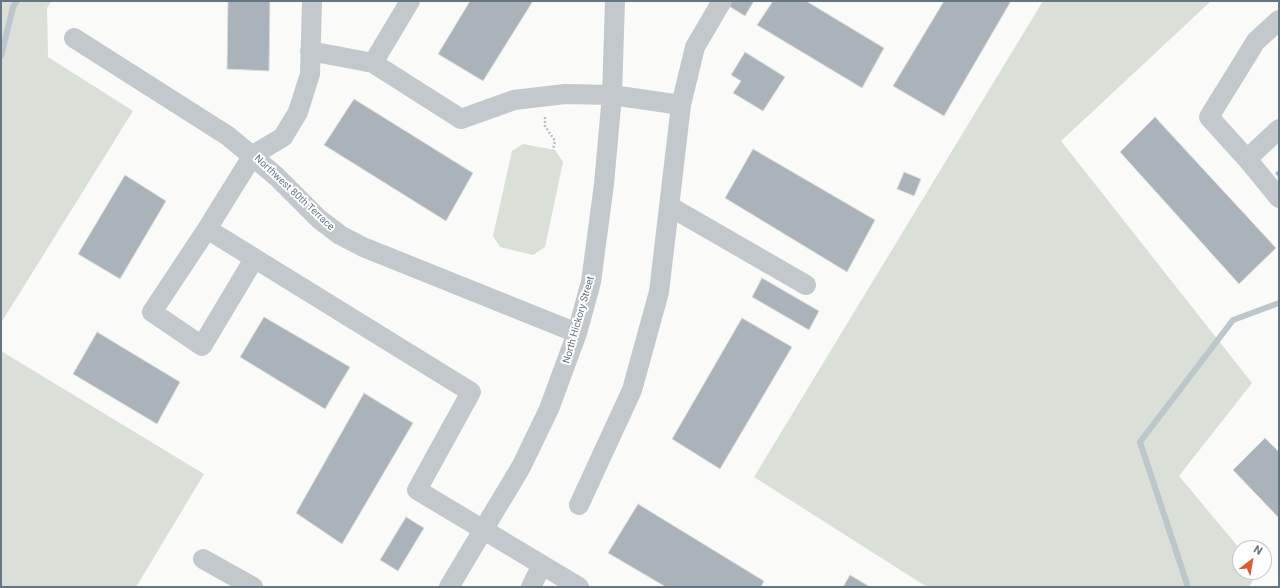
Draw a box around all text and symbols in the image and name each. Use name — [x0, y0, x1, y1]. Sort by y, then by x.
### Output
street label: Northwest 80th Terrace — [252, 153, 336, 233]
street label: North Hickory Street — [561, 275, 597, 365]
north arrow — [1232, 540, 1272, 580]
text: N — [1251, 543, 1265, 558]

